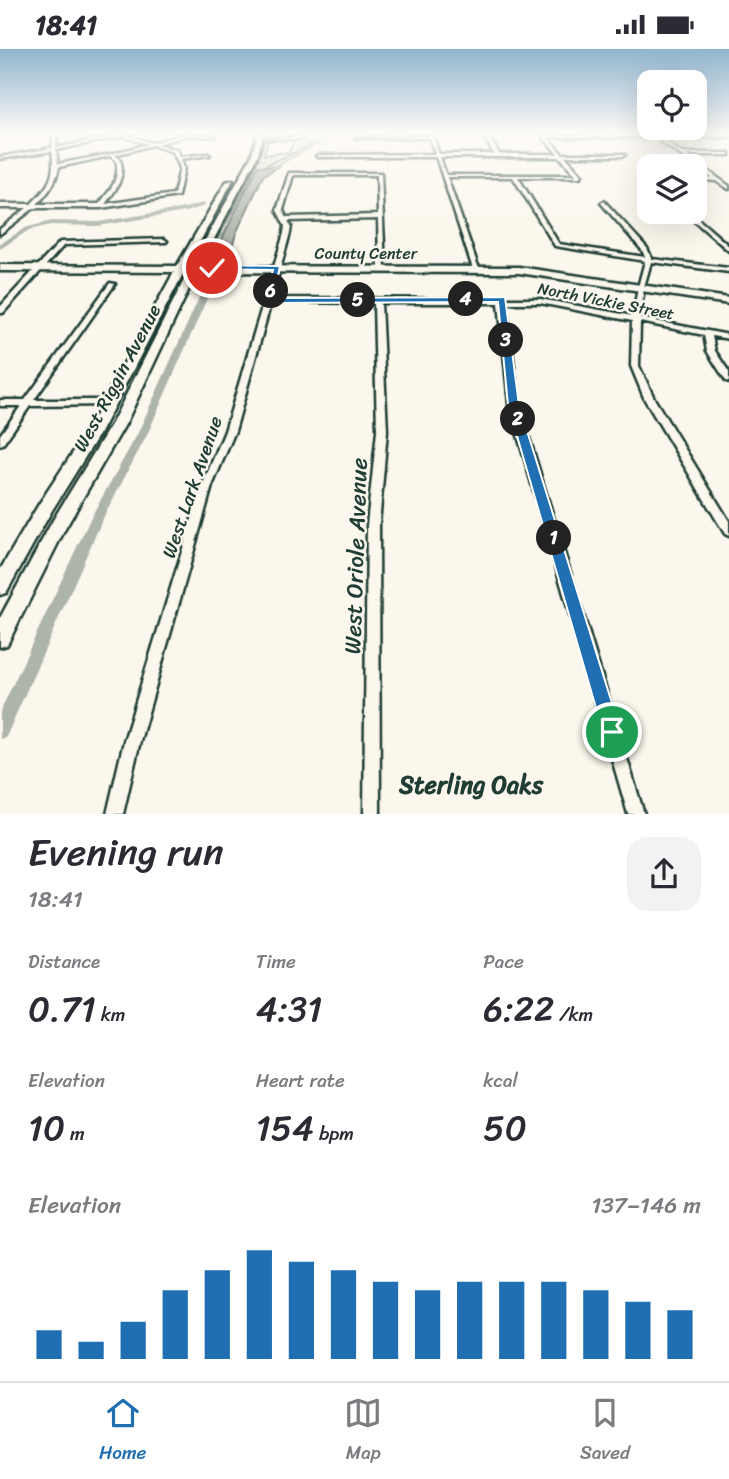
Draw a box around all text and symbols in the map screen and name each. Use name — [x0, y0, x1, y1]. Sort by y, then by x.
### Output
text: 18:41 — [35, 2, 97, 48]
map controls — [637, 70, 707, 224]
button: locate — [637, 70, 707, 140]
button: layers — [637, 154, 707, 224]
pin — [182, 238, 242, 298]
street label: County Center — [315, 239, 419, 268]
icon: check — [193, 249, 231, 287]
pin: 6 — [254, 273, 288, 309]
text: 6 — [265, 274, 276, 307]
street label: North Vickie Street — [535, 274, 677, 328]
pin: 4 — [448, 281, 484, 317]
pin: 5 — [340, 282, 376, 317]
text: 4 — [460, 282, 471, 315]
text: 5 — [352, 283, 363, 316]
street label: West Riggin Avenue — [64, 298, 170, 458]
pin: 3 — [489, 323, 524, 357]
text: 3 — [500, 323, 511, 356]
pin: 2 — [500, 401, 536, 437]
text: 2 — [512, 402, 523, 435]
street label: West Lark Avenue — [152, 411, 232, 562]
street label: West Oriole Avenue — [332, 457, 380, 655]
pin: 1 — [536, 521, 572, 555]
text: 1 — [549, 521, 558, 554]
pin — [582, 702, 642, 762]
icon: arrive — [593, 713, 631, 751]
district label: Sterling Oaks — [398, 764, 544, 806]
text: Evening run — [28, 819, 224, 886]
button: share — [627, 837, 701, 911]
text: 18:41 — [28, 879, 83, 920]
text: Distance — [28, 945, 100, 978]
text: Time — [256, 945, 296, 978]
text: Pace — [483, 945, 524, 978]
text: 0.71 — [28, 978, 96, 1040]
text: 4:31 — [256, 978, 322, 1040]
text: 6:22 — [483, 978, 554, 1040]
text: km — [96, 998, 125, 1031]
text: /km — [554, 998, 593, 1031]
text: Elevation — [28, 1064, 105, 1097]
text: Heart rate — [256, 1064, 345, 1097]
text: kcal — [483, 1064, 518, 1097]
text: 10 — [28, 1097, 65, 1159]
text: 154 — [256, 1097, 314, 1159]
text: 50 — [483, 1097, 527, 1159]
text: m — [65, 1117, 85, 1150]
text: bpm — [314, 1117, 354, 1150]
text: Elevation — [28, 1185, 121, 1226]
text: 137–146 m — [591, 1185, 701, 1226]
tab: Home — [99, 1394, 146, 1469]
tab: Map — [344, 1394, 382, 1469]
tab: Saved — [580, 1394, 630, 1469]

